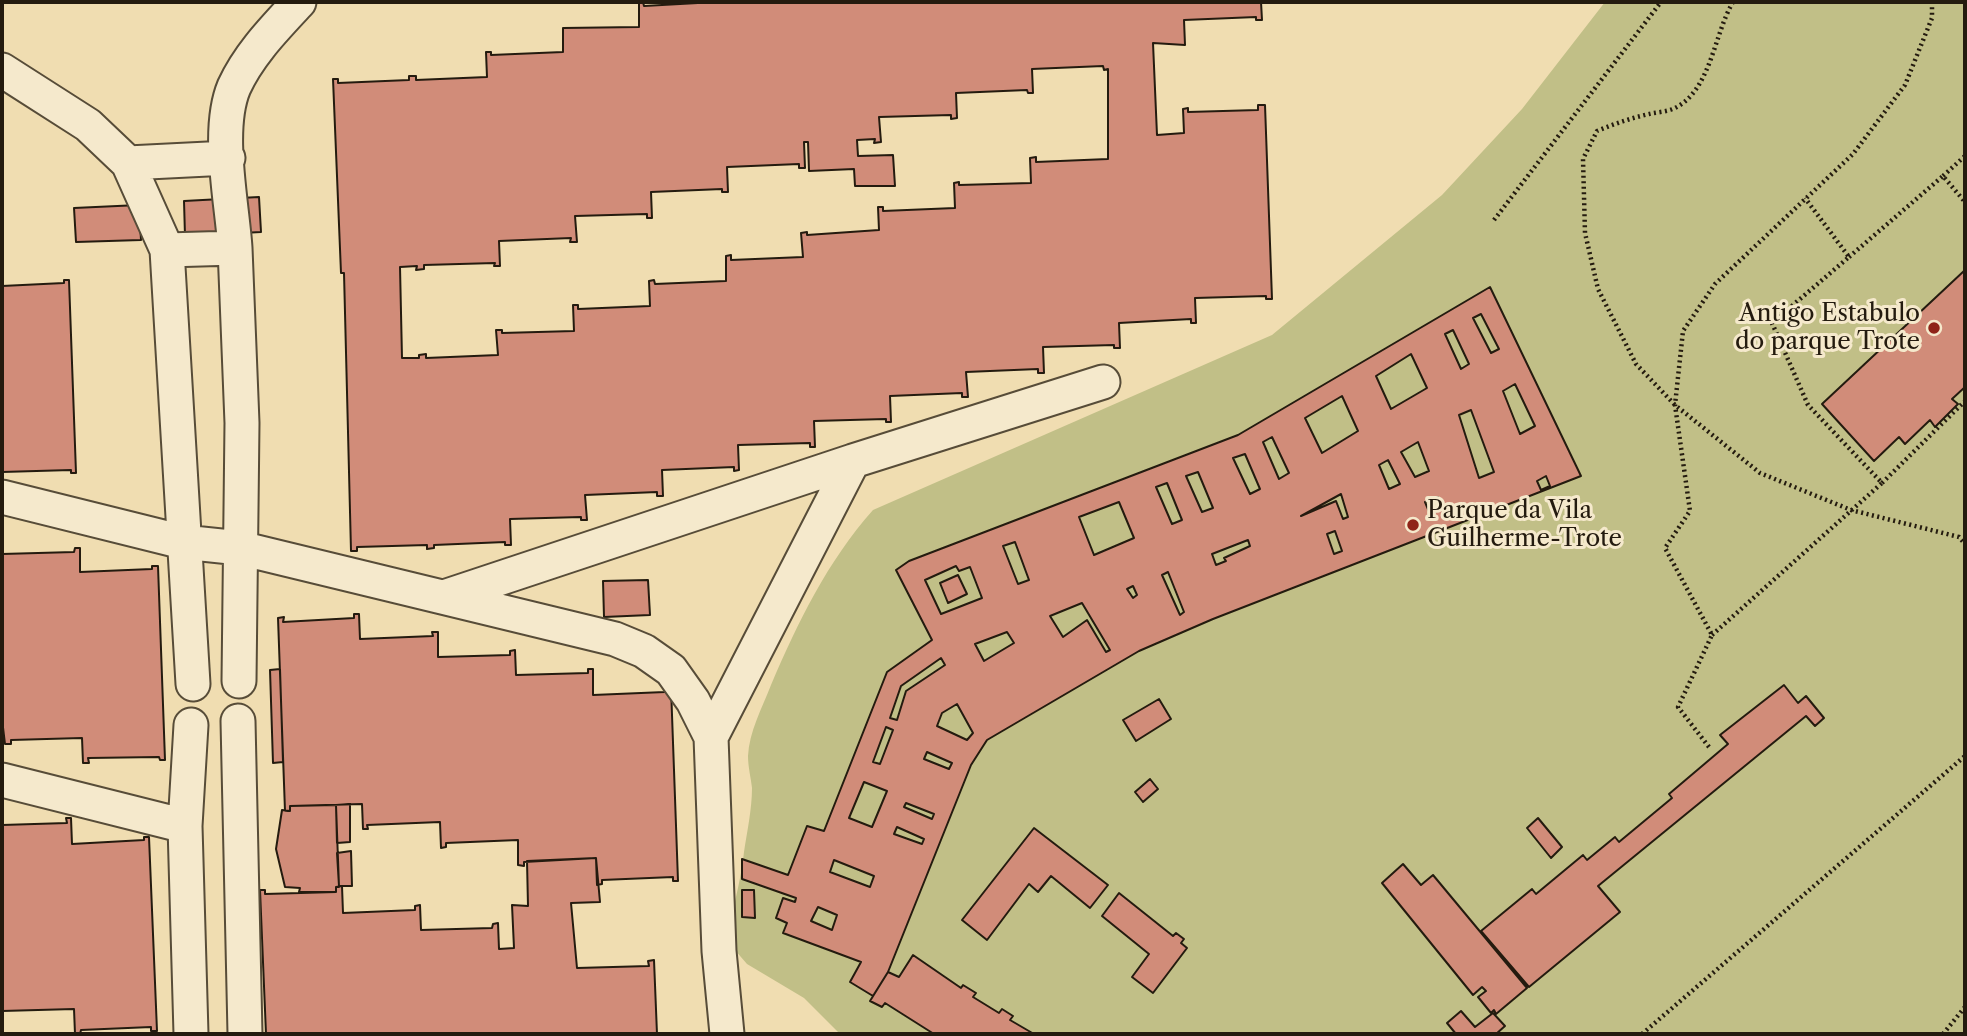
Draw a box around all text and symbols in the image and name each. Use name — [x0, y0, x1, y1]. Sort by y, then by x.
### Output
place label: Antigo Estabulo do parque Trote — [1735, 300, 1920, 356]
marker: Antigo Estabulo do parque Trote — [1926, 320, 1942, 336]
place label: Parque da Vila Guilherme-Trote — [1427, 497, 1622, 553]
marker: Parque da Vila Guilherme-Trote — [1405, 517, 1421, 533]

